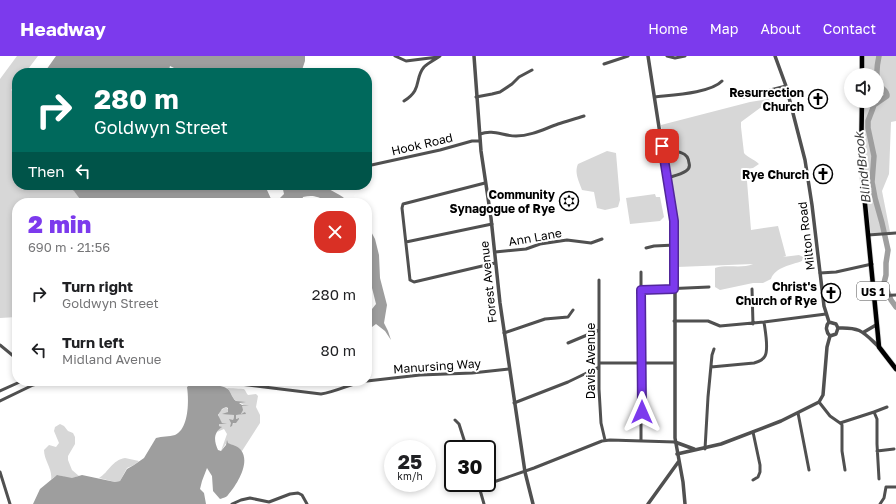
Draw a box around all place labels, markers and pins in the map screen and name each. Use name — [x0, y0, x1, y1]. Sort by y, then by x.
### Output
place label: Resurrection Church — [729, 85, 804, 114]
church icon: Resurrection Church — [807, 88, 829, 110]
pin — [645, 129, 679, 163]
church icon: Rye Church — [812, 163, 834, 185]
place label: Rye Church — [742, 167, 809, 182]
place label: Community Synagogue of Rye — [450, 187, 556, 216]
synagogue icon: Community Synagogue of Rye — [558, 190, 580, 212]
place label: Christ's Church of Rye — [736, 279, 817, 308]
church icon: Christ's Church of Rye — [820, 282, 842, 304]

